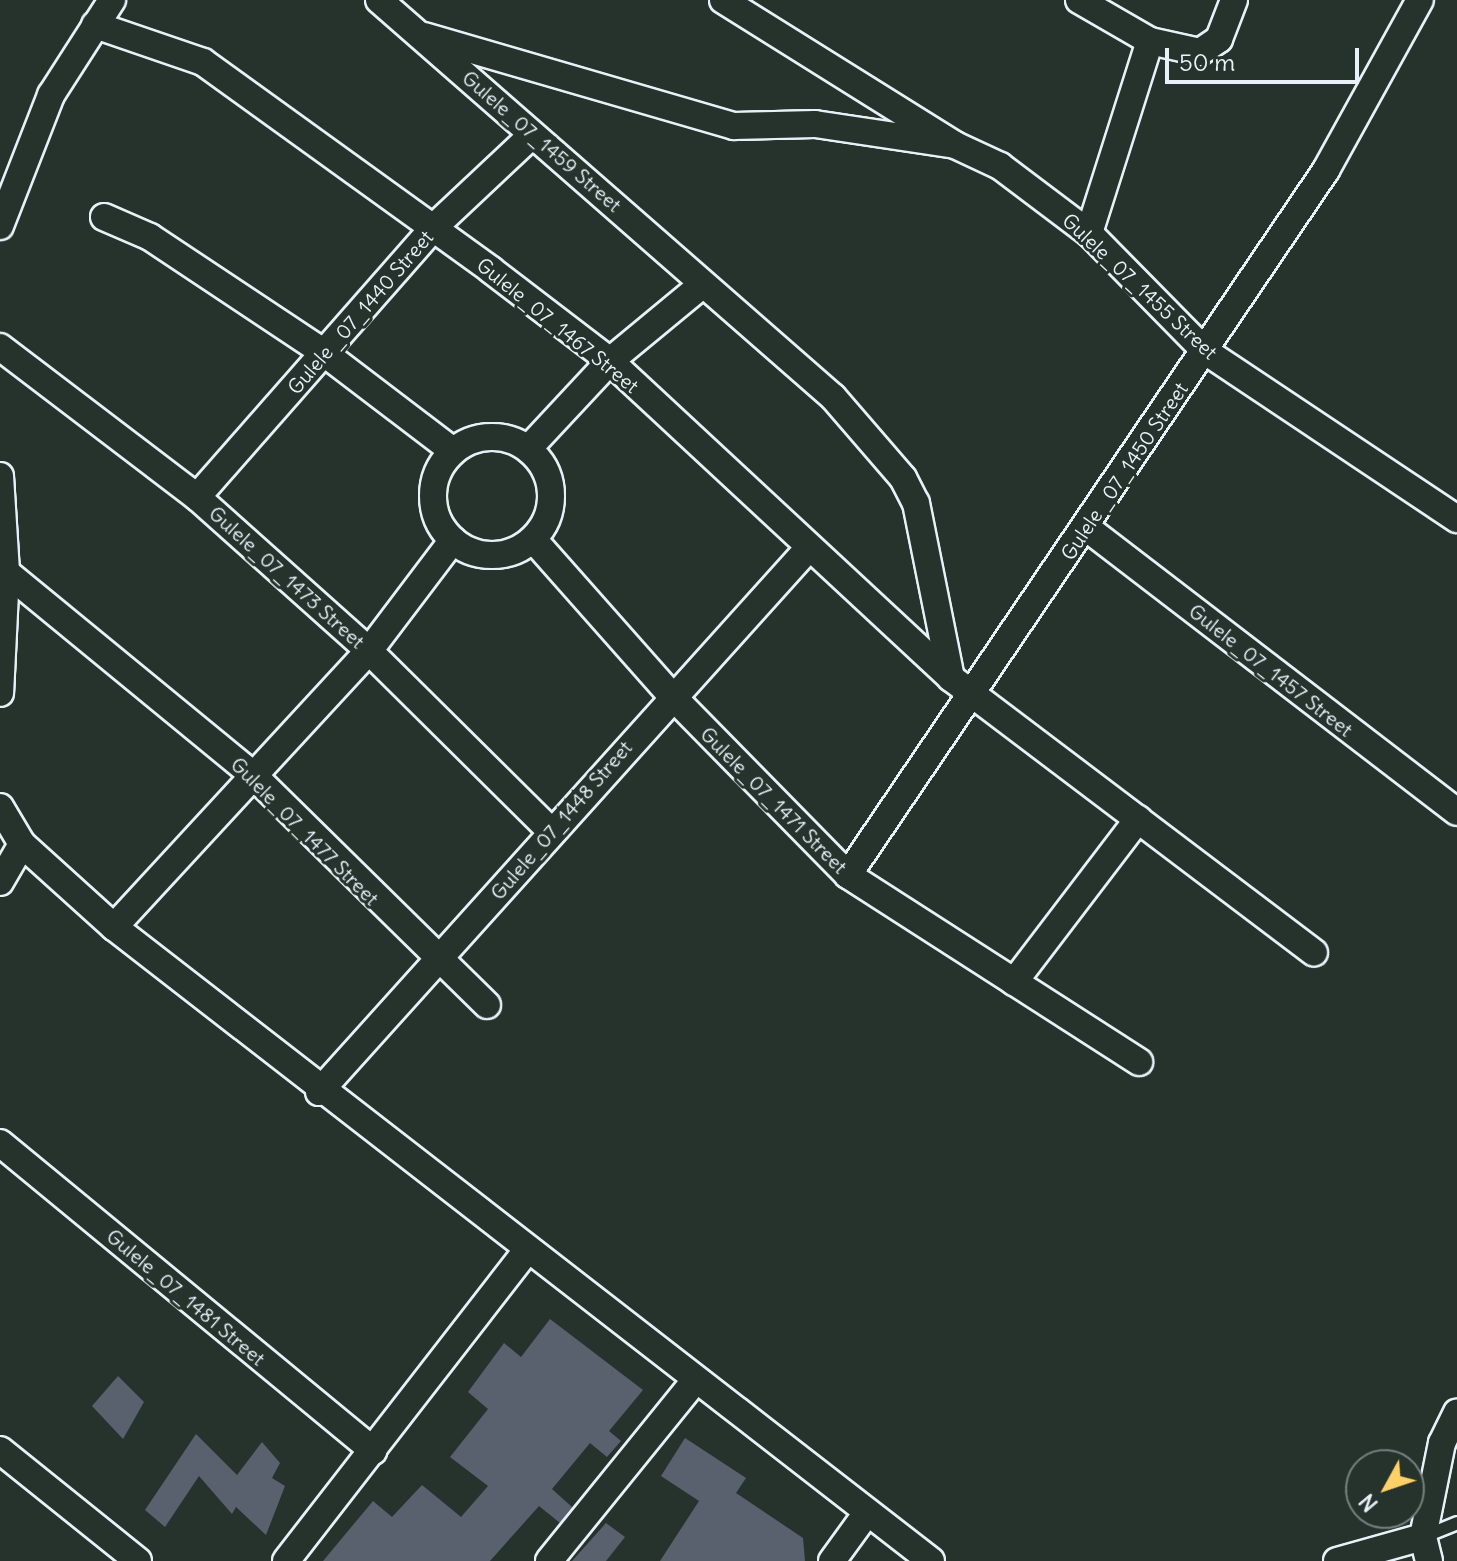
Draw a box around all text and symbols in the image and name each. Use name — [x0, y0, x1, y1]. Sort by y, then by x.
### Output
scale bar — [1169, 32, 1363, 82]
text: 50 m — [1179, 47, 1235, 77]
street label: Gulele_07_1459 Street — [458, 65, 626, 217]
street label: Gulele_07_1455 Street — [1058, 208, 1222, 364]
street label: Gulele _07_1440 Street — [282, 225, 438, 399]
street label: Gulele_07_1467 Street — [472, 252, 644, 398]
street label: Gulele _07_1450 Street — [1055, 377, 1193, 565]
street label: Gulele_07_1473 Street — [204, 501, 370, 653]
street label: Gulele_07_1457 Street — [1184, 599, 1358, 741]
street label: Gulele_07_1471 Street — [696, 722, 852, 878]
street label: Gulele_07_1448 Street — [485, 735, 637, 905]
street label: Gulele_07_1477 Street — [226, 752, 384, 910]
street label: Gulele_07_1481 Street — [102, 1224, 270, 1370]
north arrow — [1345, 1449, 1425, 1529]
text: N — [1353, 1488, 1384, 1518]

